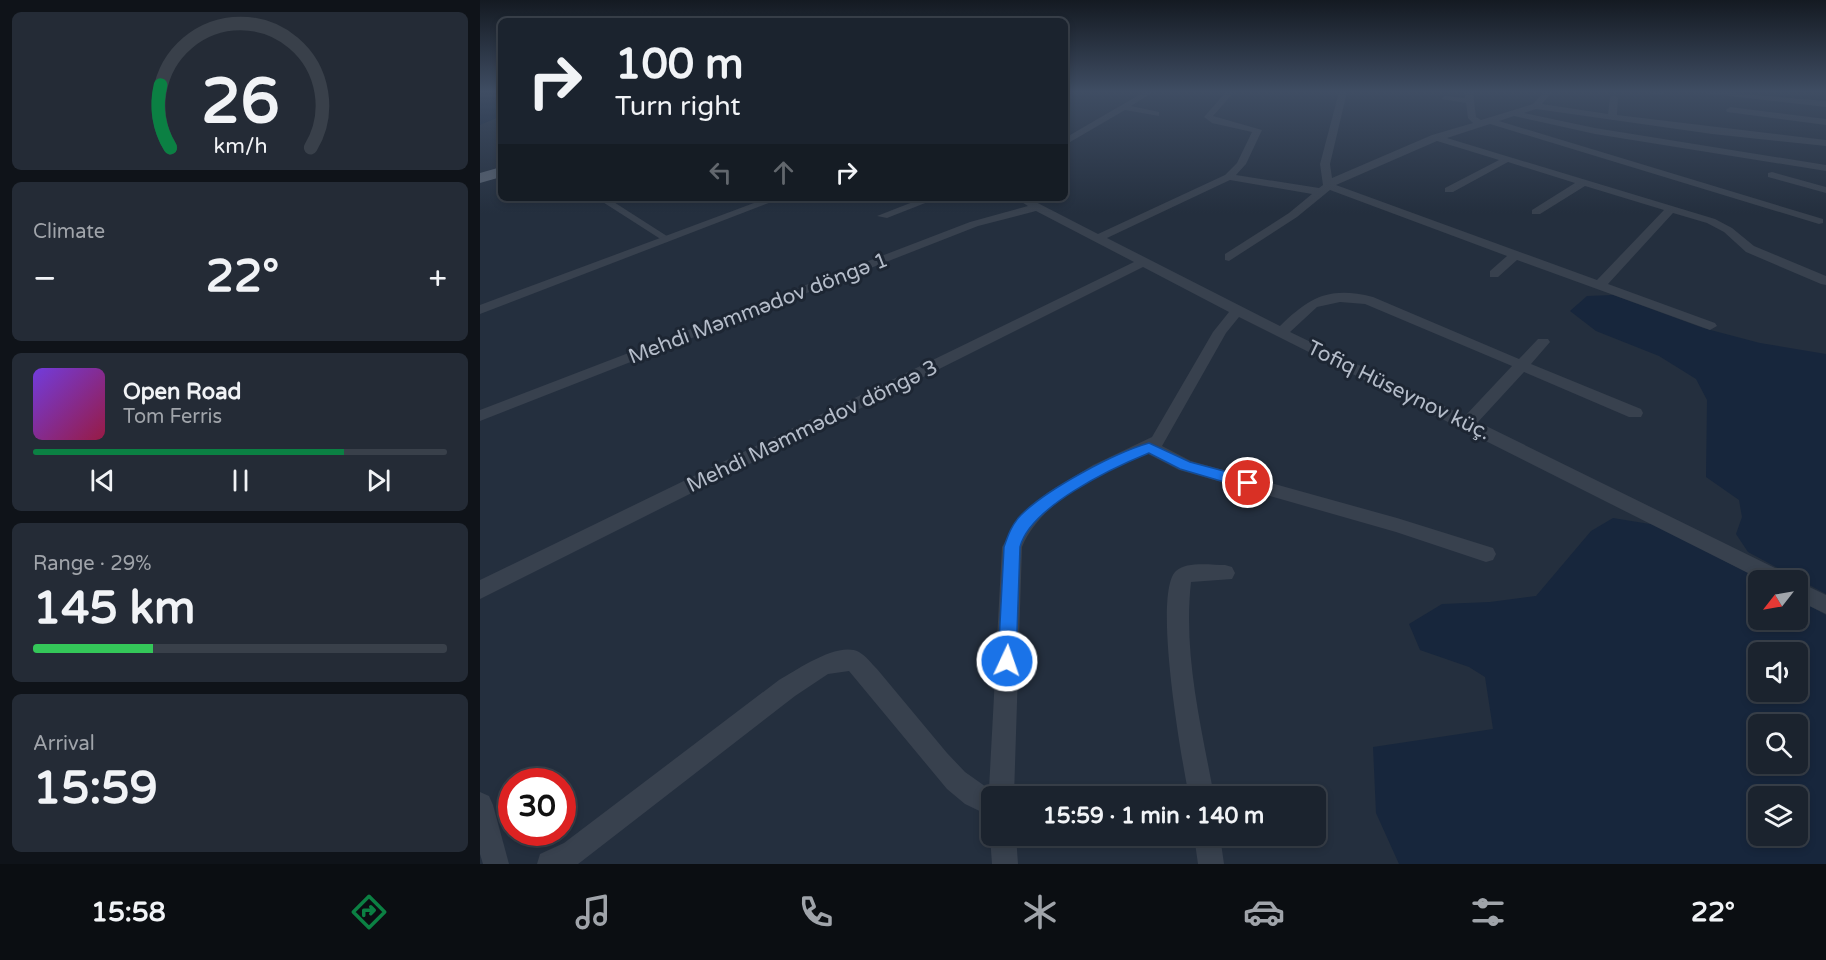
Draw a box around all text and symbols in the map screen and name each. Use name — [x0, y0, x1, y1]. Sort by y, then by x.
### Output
text: 100 m — [615, 39, 744, 90]
icon: right — [516, 42, 594, 120]
text: 26 — [201, 65, 279, 140]
text: Turn right — [615, 90, 741, 123]
text: km/h — [213, 134, 267, 160]
icon: left — [704, 156, 737, 189]
icon: ahead — [767, 156, 800, 189]
icon: right — [830, 156, 863, 189]
text: Climate — [33, 220, 105, 244]
street label: Mehdi Məmmədov döngə 1 — [625, 247, 891, 370]
text: 22° — [206, 250, 279, 304]
text: − — [33, 259, 57, 298]
text: + — [428, 259, 447, 298]
street label: Tofiq Hüseynov küç. — [1303, 335, 1494, 446]
street label: Mehdi Məmmədov döngə 3 — [683, 355, 942, 498]
text: Open Road — [123, 379, 241, 405]
text: Tom Ferris — [123, 405, 222, 429]
pin — [1222, 457, 1273, 508]
icon: previous — [86, 464, 119, 497]
icon: pause — [224, 464, 257, 497]
icon: next — [362, 464, 395, 497]
icon: arrive — [1231, 466, 1264, 499]
text: Range · 29% — [33, 552, 152, 576]
north arrow — [1748, 570, 1808, 630]
map controls — [1748, 570, 1808, 846]
text: 145 km — [33, 582, 195, 636]
position arrow — [975, 629, 1039, 693]
button: sound — [1748, 642, 1808, 702]
button: search — [1748, 714, 1808, 774]
text: Arrival — [33, 732, 95, 756]
text: 15:59 — [33, 762, 158, 816]
speed limit sign: 30 — [498, 768, 576, 846]
button: layers — [1748, 786, 1808, 846]
text: 15:59 · 1 min · 140 m — [1043, 803, 1264, 829]
icon: directions — [348, 891, 390, 933]
icon: music — [572, 891, 614, 933]
icon: phone — [795, 891, 837, 933]
icon: climate — [1019, 891, 1061, 933]
icon: car — [1243, 891, 1285, 933]
icon: filters — [1467, 891, 1509, 933]
text: 15:58 — [91, 896, 166, 929]
text: 22° — [1691, 896, 1735, 929]

